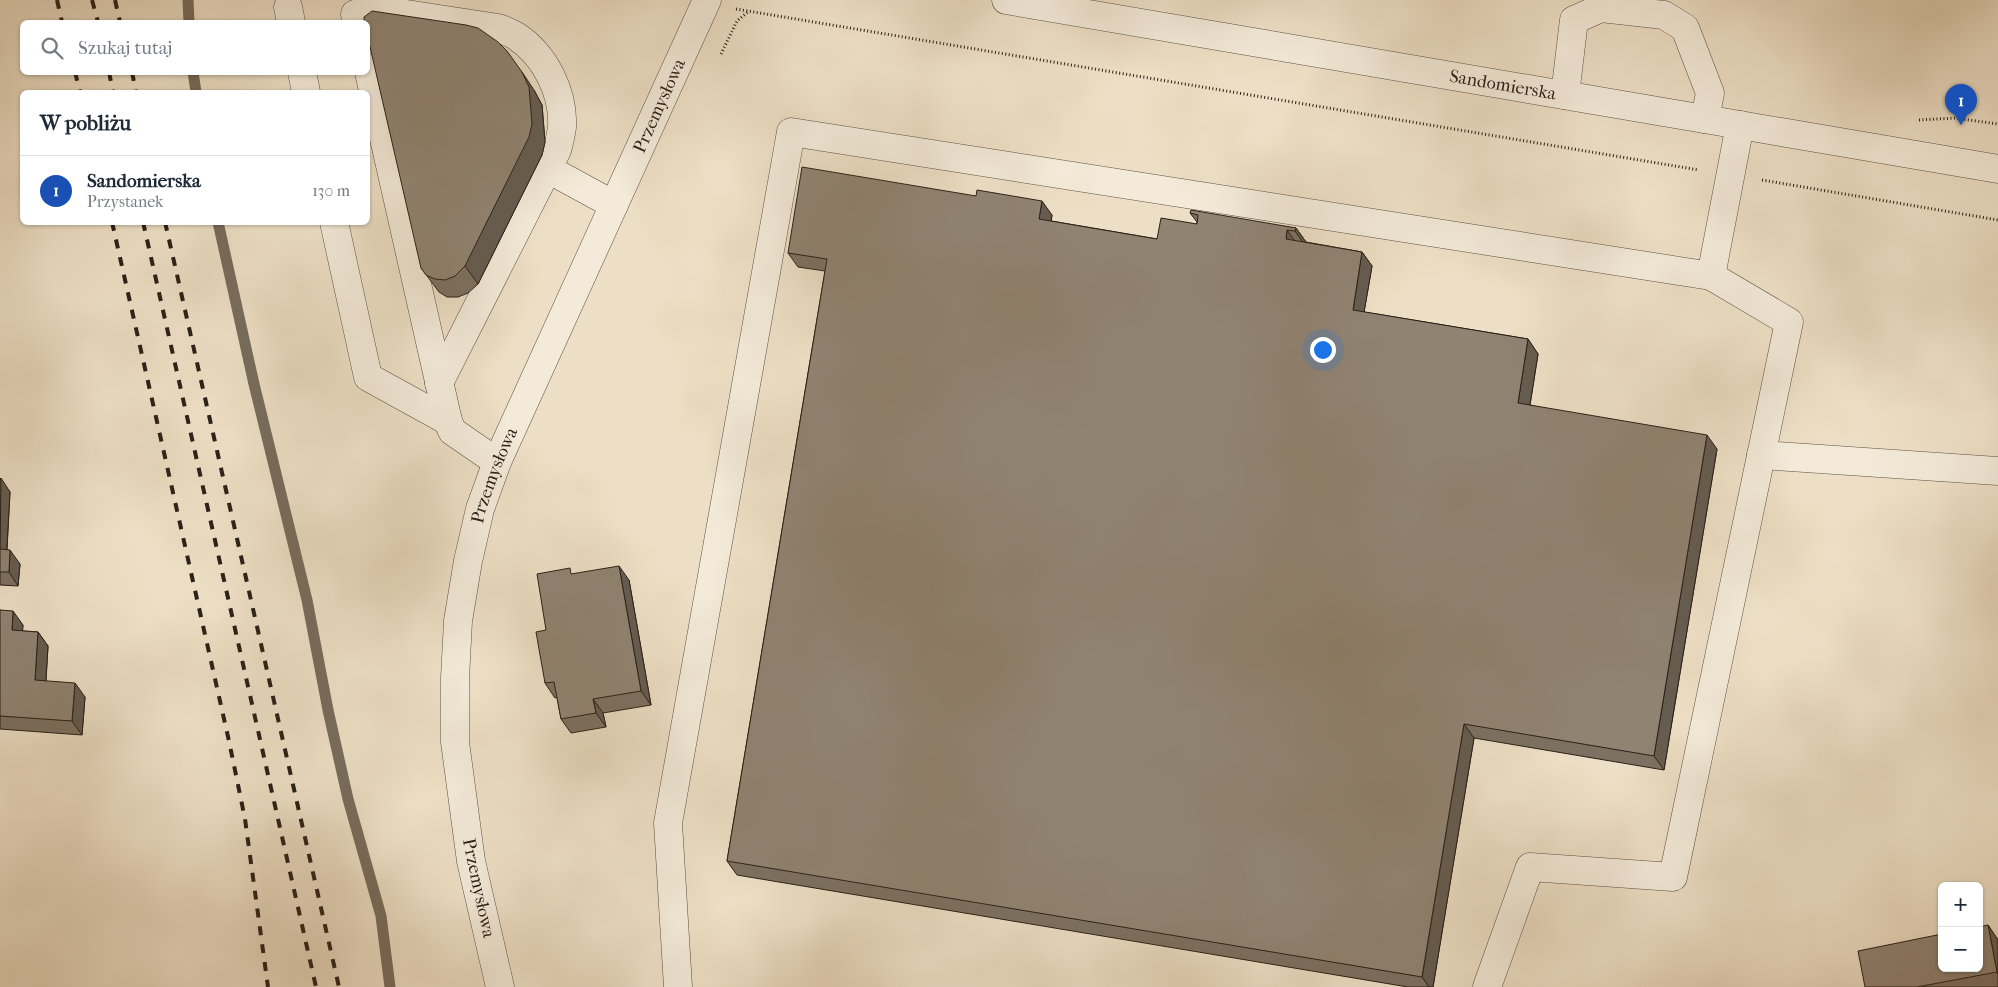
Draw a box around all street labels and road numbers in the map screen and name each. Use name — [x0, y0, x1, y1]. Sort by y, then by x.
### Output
street label: Przemysłowa — [629, 55, 690, 156]
street label: Sandomierska — [1448, 66, 1558, 105]
street label: Przemysłowa — [467, 424, 523, 525]
street label: Przemysłowa — [458, 837, 499, 940]

